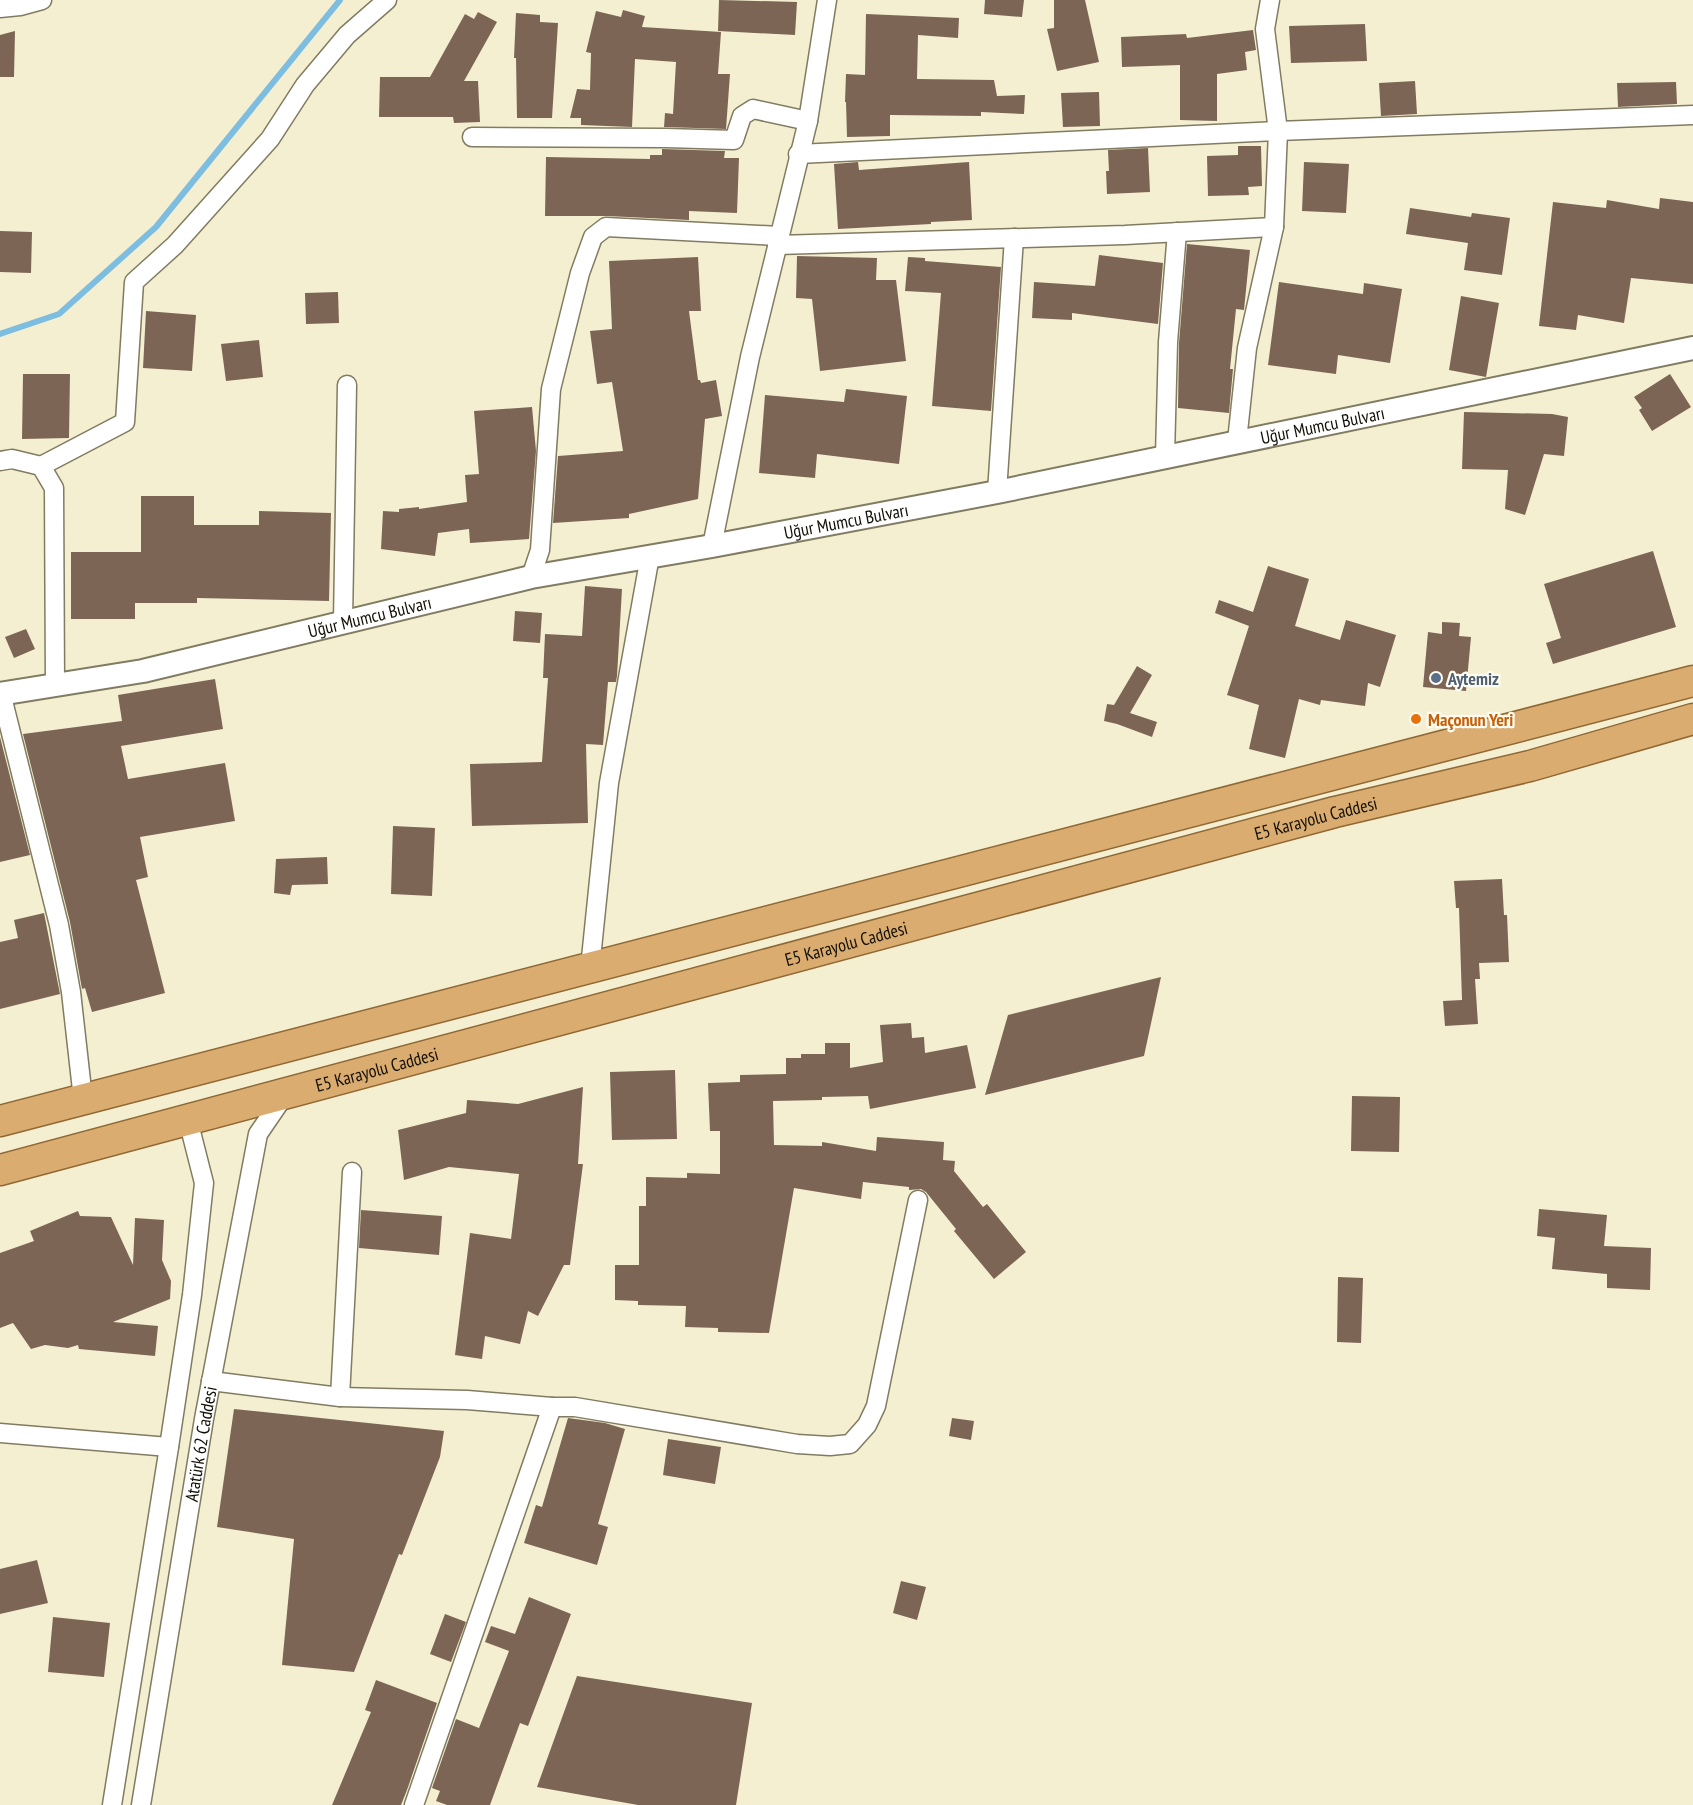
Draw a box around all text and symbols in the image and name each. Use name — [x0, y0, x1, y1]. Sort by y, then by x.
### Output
street label: Uğur Mumcu Bulvarı — [1258, 401, 1387, 449]
street label: Uğur Mumcu Bulvarı — [782, 498, 910, 544]
street label: Uğur Mumcu Bulvarı — [306, 590, 434, 642]
place label: Aytemiz — [1447, 667, 1499, 690]
marker: Aytemiz — [1429, 671, 1443, 685]
place label: Maçonun Yeri — [1428, 708, 1513, 731]
marker: Maçonun Yeri — [1409, 712, 1423, 726]
street label: E5 Karayolu Caddesi — [1252, 791, 1379, 845]
street label: E5 Karayolu Caddesi — [782, 916, 910, 971]
street label: E5 Karayolu Caddesi — [313, 1042, 441, 1096]
street label: Atatürk 62 Caddesi — [179, 1384, 221, 1503]

